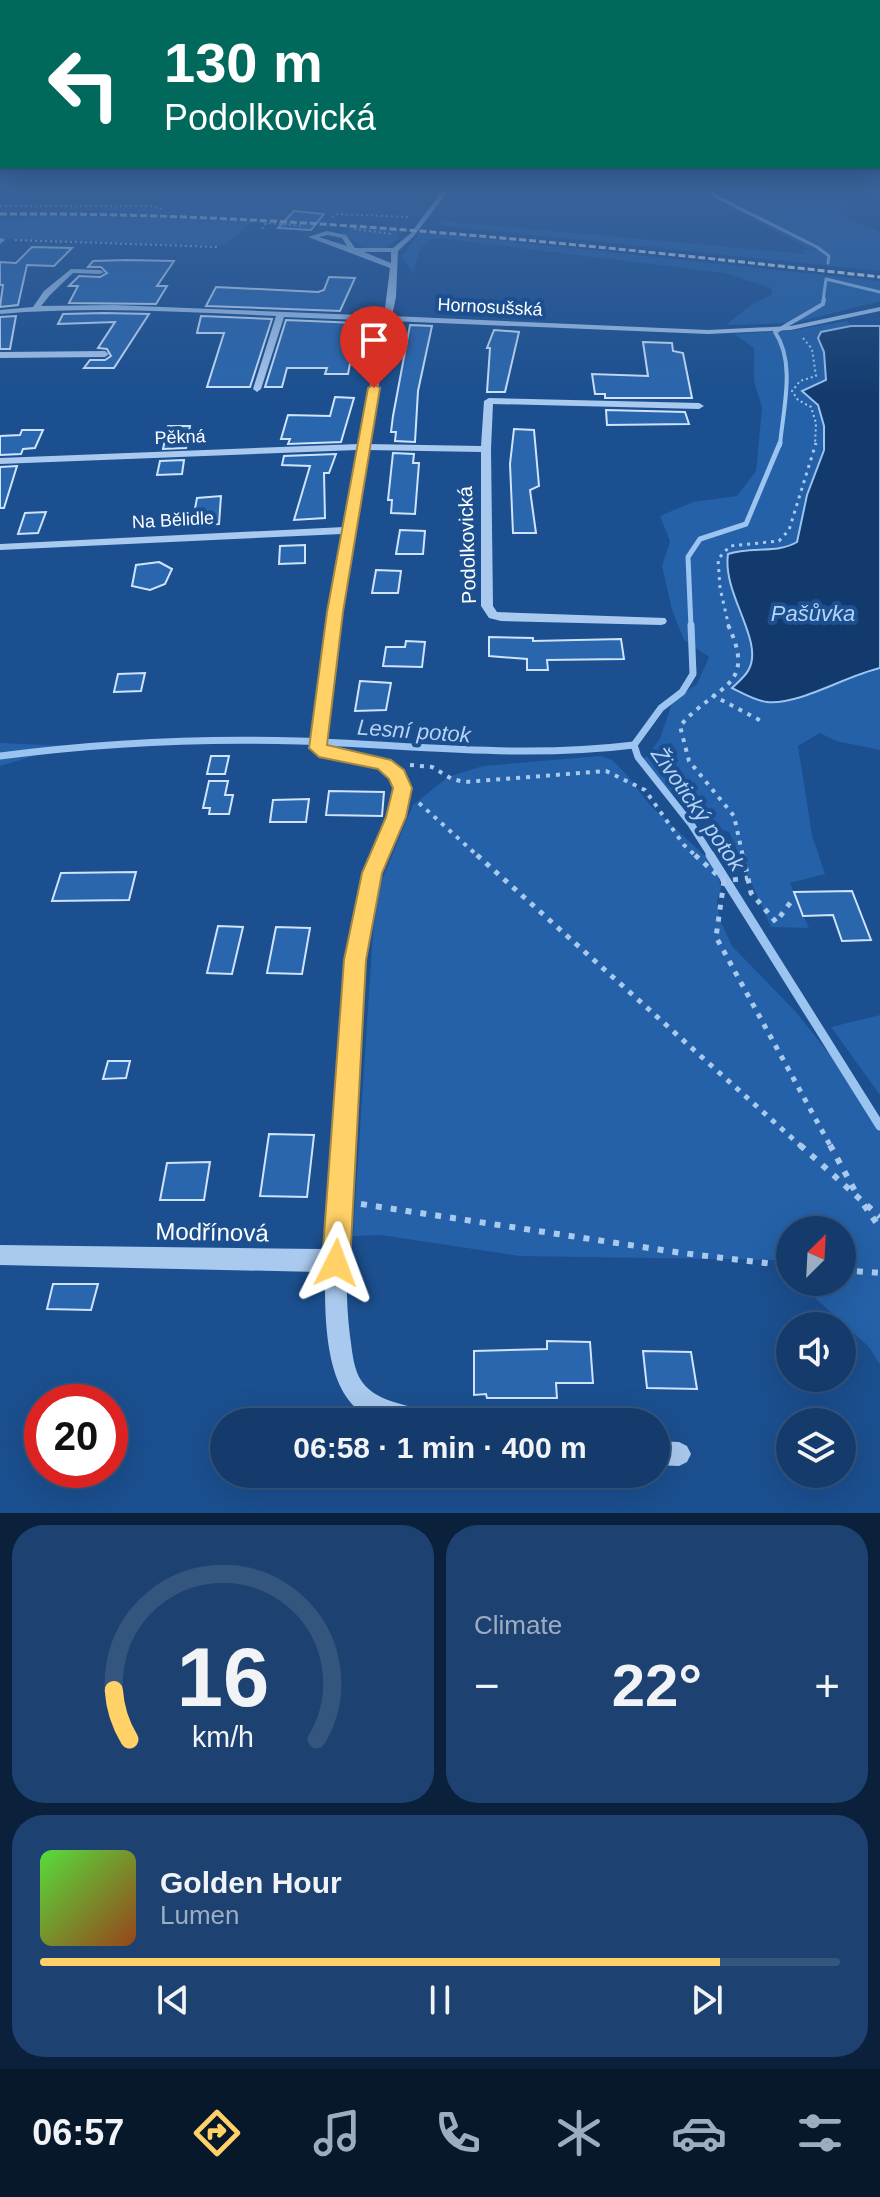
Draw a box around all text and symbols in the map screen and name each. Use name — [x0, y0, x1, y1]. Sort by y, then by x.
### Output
text: 130 m — [164, 31, 323, 94]
icon: left — [32, 32, 136, 136]
text: Podolkovická — [164, 97, 376, 138]
street label: Hornosušská — [437, 294, 544, 320]
pin — [340, 306, 408, 388]
icon: arrive — [352, 318, 396, 362]
street label: Pěkná — [154, 426, 207, 448]
street label: Podolkovická — [454, 485, 480, 604]
street label: Na Bělidle — [132, 508, 214, 532]
water label: Pašůvka — [771, 601, 855, 626]
water label: Lesní potok — [356, 715, 473, 748]
water label: Životický potok — [645, 741, 751, 877]
north arrow — [776, 1216, 856, 1296]
map controls — [776, 1216, 856, 1488]
street label: Modřínová — [155, 1218, 270, 1246]
position arrow — [294, 1221, 378, 1305]
button: sound — [776, 1312, 856, 1392]
speed limit sign: 20 — [24, 1384, 128, 1488]
button: layers — [776, 1408, 856, 1488]
text: 06:58 · 1 min · 400 m — [293, 1431, 587, 1464]
text: Climate — [474, 1610, 562, 1640]
text: 16 — [177, 1631, 269, 1724]
text: 22° — [612, 1652, 702, 1719]
text: − — [474, 1661, 500, 1710]
text: + — [814, 1661, 840, 1710]
text: km/h — [192, 1721, 254, 1753]
text: Golden Hour — [160, 1866, 342, 1899]
text: Lumen — [160, 1900, 240, 1930]
icon: previous — [151, 1978, 195, 2022]
icon: pause — [418, 1978, 462, 2022]
icon: next — [685, 1978, 729, 2022]
icon: directions — [189, 2105, 245, 2161]
icon: music — [309, 2105, 365, 2161]
icon: phone — [430, 2105, 486, 2161]
icon: climate — [551, 2105, 607, 2161]
icon: car — [671, 2105, 727, 2161]
icon: filters — [792, 2105, 848, 2161]
text: 06:57 — [32, 2112, 124, 2153]

